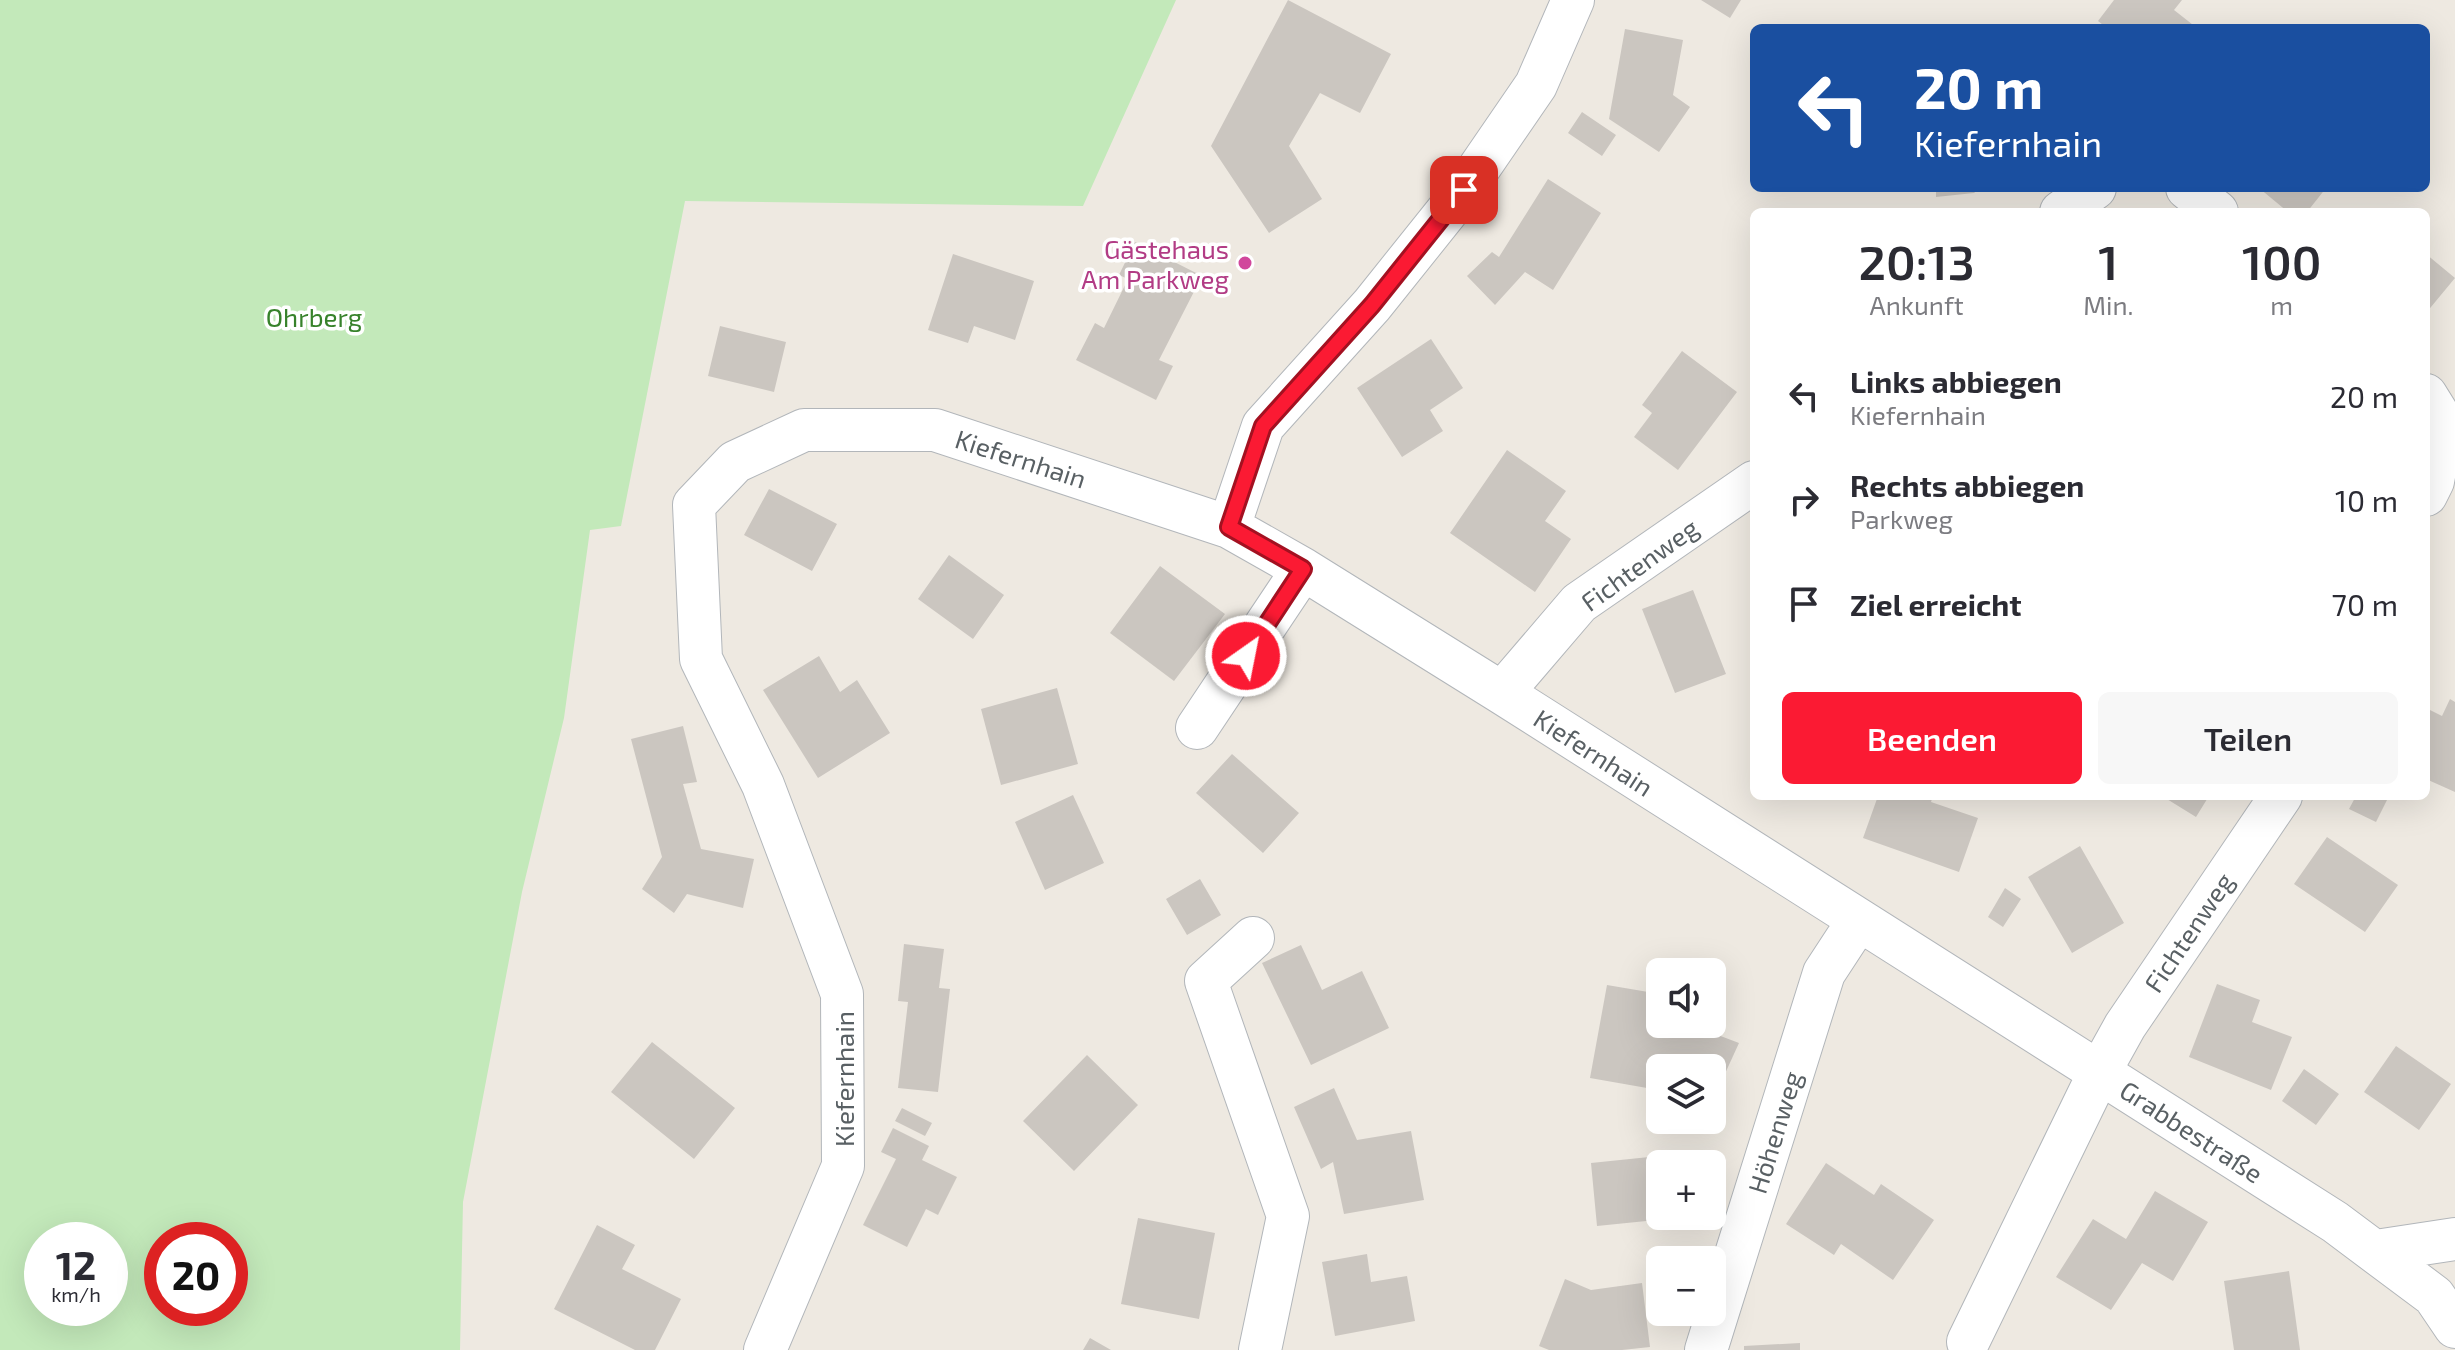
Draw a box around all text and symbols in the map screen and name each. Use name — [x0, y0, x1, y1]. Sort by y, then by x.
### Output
text: 20 m — [1914, 53, 2043, 120]
icon: left — [1782, 56, 1886, 160]
text: Kiefernhain — [1914, 121, 2102, 164]
pin — [1430, 156, 1498, 224]
icon: arrive — [1442, 168, 1486, 212]
text: 20:13 — [1859, 232, 1975, 290]
text: 1 — [2098, 232, 2118, 290]
text: 100 — [2242, 232, 2321, 290]
place label: Gästehaus Am Parkweg — [1081, 233, 1229, 294]
marker: Gästehaus Am Parkweg — [1236, 254, 1254, 272]
text: Ankunft — [1869, 289, 1964, 320]
text: Min. — [2083, 289, 2133, 320]
text: m — [2270, 289, 2293, 320]
park label: Ohrberg — [266, 301, 362, 332]
text: Links abbiegen — [1850, 363, 2062, 399]
icon: left — [1782, 374, 1826, 418]
text: 20 m — [2330, 378, 2398, 414]
text: Kiefernhain — [1850, 399, 1986, 430]
street label: Kiefernhain — [952, 422, 1090, 494]
text: Rechts abbiegen — [1850, 467, 2084, 503]
icon: right — [1782, 478, 1826, 522]
text: 10 m — [2335, 482, 2398, 518]
text: Parkweg — [1850, 503, 1953, 534]
street label: Fichtenweg — [1574, 511, 1704, 617]
icon: arrive — [1782, 582, 1826, 626]
text: Ziel erreicht — [1850, 586, 2022, 622]
text: 70 m — [2332, 586, 2398, 622]
position arrow — [1204, 614, 1288, 698]
button: Beenden — [1782, 692, 2082, 784]
button: Teilen — [2098, 692, 2398, 784]
street label: Kiefernhain — [1529, 702, 1659, 802]
street label: Fichtenweg — [2137, 867, 2239, 997]
map controls — [1646, 958, 1726, 1326]
button: sound — [1646, 958, 1726, 1038]
street label: Kiefernhain — [828, 1011, 859, 1147]
button: layers — [1646, 1054, 1726, 1134]
street label: Höhenweg — [1741, 1067, 1807, 1197]
street label: Grabbestraße — [2115, 1073, 2269, 1189]
button: + — [1646, 1150, 1726, 1230]
speed limit sign: 20 — [144, 1222, 248, 1326]
text: 12 — [56, 1240, 96, 1288]
button: − — [1646, 1246, 1726, 1326]
text: km/h — [51, 1282, 101, 1306]

